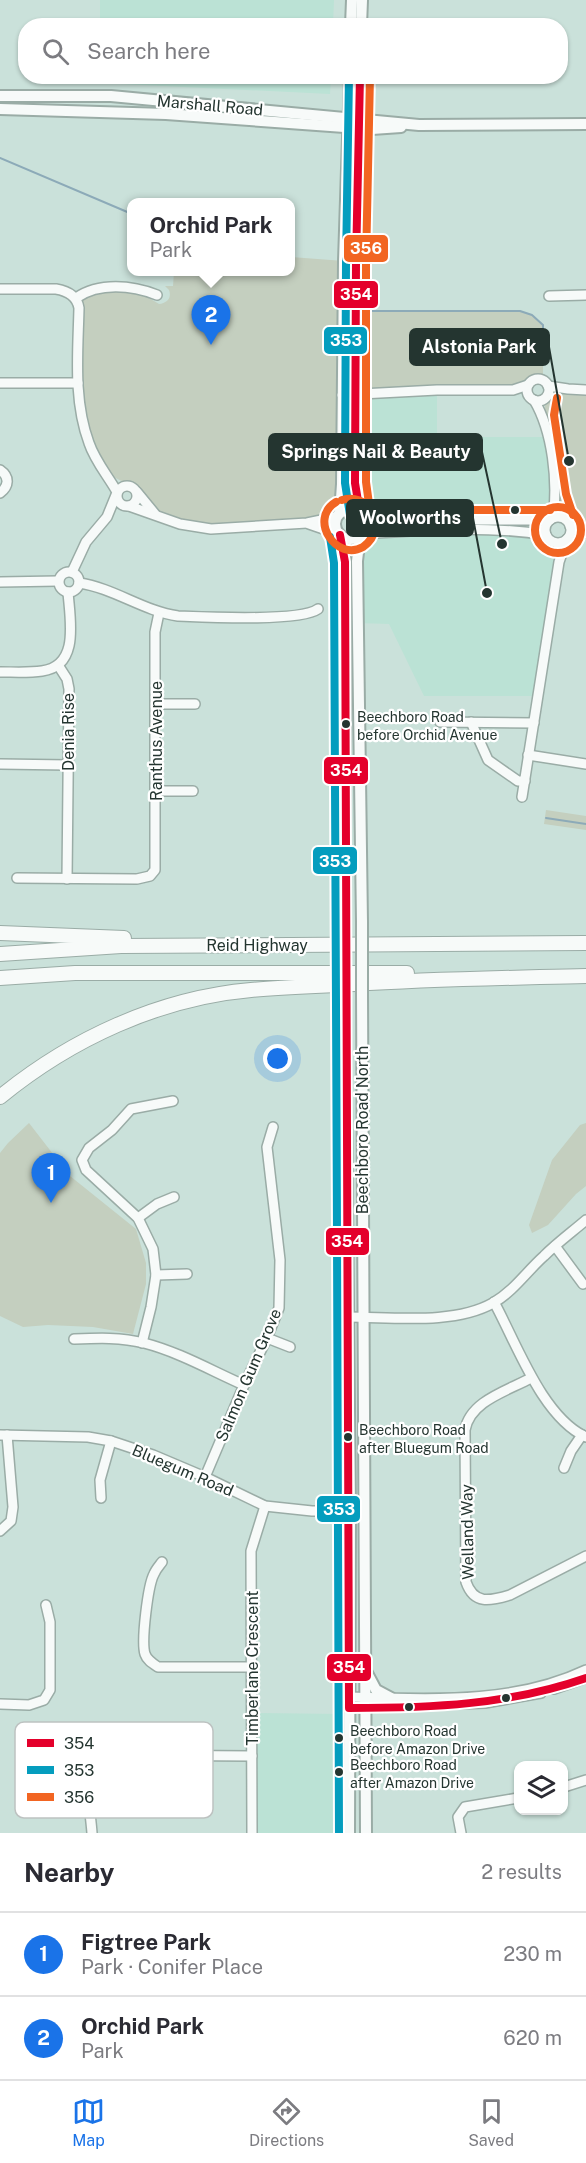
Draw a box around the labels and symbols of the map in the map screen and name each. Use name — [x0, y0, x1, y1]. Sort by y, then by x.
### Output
street label: Marshall Road — [156, 91, 264, 120]
line badge: 356 — [343, 234, 389, 263]
text: 356 — [350, 239, 382, 258]
line badge: 354 — [333, 280, 379, 309]
text: 354 — [340, 285, 372, 304]
pin: 2 — [192, 296, 230, 345]
line badge: 353 — [323, 326, 368, 355]
callout: Alstonia Park — [410, 329, 549, 365]
text: 353 — [330, 331, 362, 350]
text: Alstonia Park — [421, 336, 537, 357]
callout: Springs Nail & Beauty — [269, 434, 482, 470]
text: Springs Nail & Beauty — [281, 441, 471, 462]
callout: Woolworths — [347, 500, 473, 536]
unlabelled marker — [509, 504, 521, 516]
text: Woolworths — [359, 507, 461, 528]
street label: Ranthus Avenue — [147, 681, 166, 801]
street label: Denia Rise — [59, 693, 78, 771]
place label: Beechboro Road before Orchid Avenue — [357, 709, 497, 743]
marker: Beechboro Road before Orchid Avenue — [340, 718, 352, 730]
line badge: 354 — [323, 756, 369, 785]
text: 354 — [330, 761, 362, 780]
line badge: 353 — [312, 846, 358, 875]
text: 353 — [319, 852, 351, 871]
street label: Reid Highway — [206, 936, 308, 955]
your location — [263, 1044, 292, 1073]
street label: Beechboro Road North — [353, 1046, 372, 1214]
pin: 1 — [32, 1154, 70, 1203]
line badge: 354 — [325, 1227, 370, 1256]
text: 354 — [331, 1232, 363, 1251]
street label: Salmon Gum Grove — [212, 1306, 285, 1445]
place label: Beechboro Road after Bluegum Road — [359, 1422, 489, 1456]
marker: Beechboro Road after Bluegum Road — [342, 1431, 354, 1443]
street label: Bluegum Road — [129, 1441, 236, 1500]
street label: Welland Way — [457, 1483, 478, 1580]
line badge: 353 — [316, 1495, 361, 1523]
text: 353 — [323, 1500, 355, 1519]
street label: Timberlane Crescent — [243, 1590, 262, 1746]
line badge: 354 — [326, 1653, 372, 1682]
text: 354 — [333, 1658, 365, 1677]
unlabelled marker — [500, 1692, 512, 1704]
unlabelled marker — [403, 1701, 415, 1713]
legend — [15, 1722, 213, 1818]
place label: Beechboro Road before Amazon Drive — [350, 1723, 485, 1757]
marker: Beechboro Road before Amazon Drive — [333, 1732, 345, 1744]
text: 354 — [64, 1734, 94, 1753]
place label: Beechboro Road after Amazon Drive — [350, 1757, 474, 1791]
text: 353 — [64, 1761, 94, 1780]
marker: Beechboro Road after Amazon Drive — [333, 1766, 345, 1778]
text: 356 — [64, 1788, 94, 1807]

